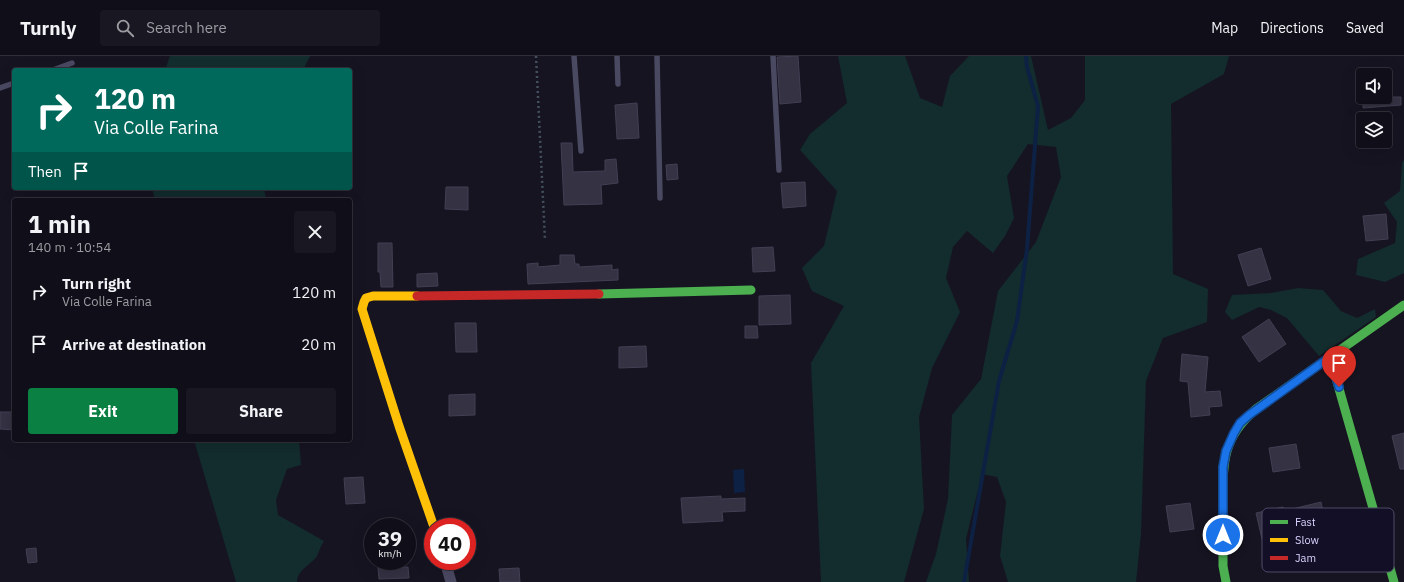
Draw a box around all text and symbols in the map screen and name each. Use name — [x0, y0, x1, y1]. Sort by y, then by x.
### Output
search box — [100, 10, 380, 46]
text: Turnly — [20, 16, 76, 40]
icon: search — [114, 17, 136, 39]
text: Search here — [146, 18, 227, 37]
text: Map — [1211, 19, 1238, 37]
text: Directions — [1260, 19, 1324, 37]
text: Saved — [1346, 19, 1384, 37]
map controls — [1356, 68, 1392, 148]
button: sound — [1356, 68, 1392, 104]
text: 120 m — [94, 80, 176, 117]
icon: right — [28, 84, 80, 136]
button: layers — [1356, 112, 1392, 148]
text: Via Colle Farina — [94, 116, 218, 139]
icon: arrive — [70, 160, 92, 182]
text: Then — [28, 162, 62, 181]
text: 1 min — [28, 208, 91, 240]
button: close — [294, 211, 336, 253]
text: 140 m · 10:54 — [28, 239, 111, 256]
text: Turn right — [62, 274, 131, 293]
icon: right — [28, 281, 50, 303]
text: 120 m — [292, 283, 336, 302]
text: Via Colle Farina — [62, 293, 152, 310]
icon: arrive — [28, 333, 50, 355]
text: Arrive at destination — [62, 335, 206, 354]
text: 20 m — [301, 335, 336, 354]
pin — [1322, 346, 1356, 387]
icon: arrive — [1328, 352, 1350, 374]
button: Exit — [28, 388, 178, 434]
button: Share — [186, 388, 336, 434]
legend — [1262, 508, 1394, 572]
position arrow — [1202, 514, 1244, 556]
text: Fast — [1295, 515, 1316, 529]
speed limit sign: 40 — [424, 518, 476, 570]
text: 39 — [378, 525, 402, 552]
text: Slow — [1295, 533, 1319, 547]
text: km/h — [378, 547, 402, 560]
text: Jam — [1295, 551, 1316, 565]

